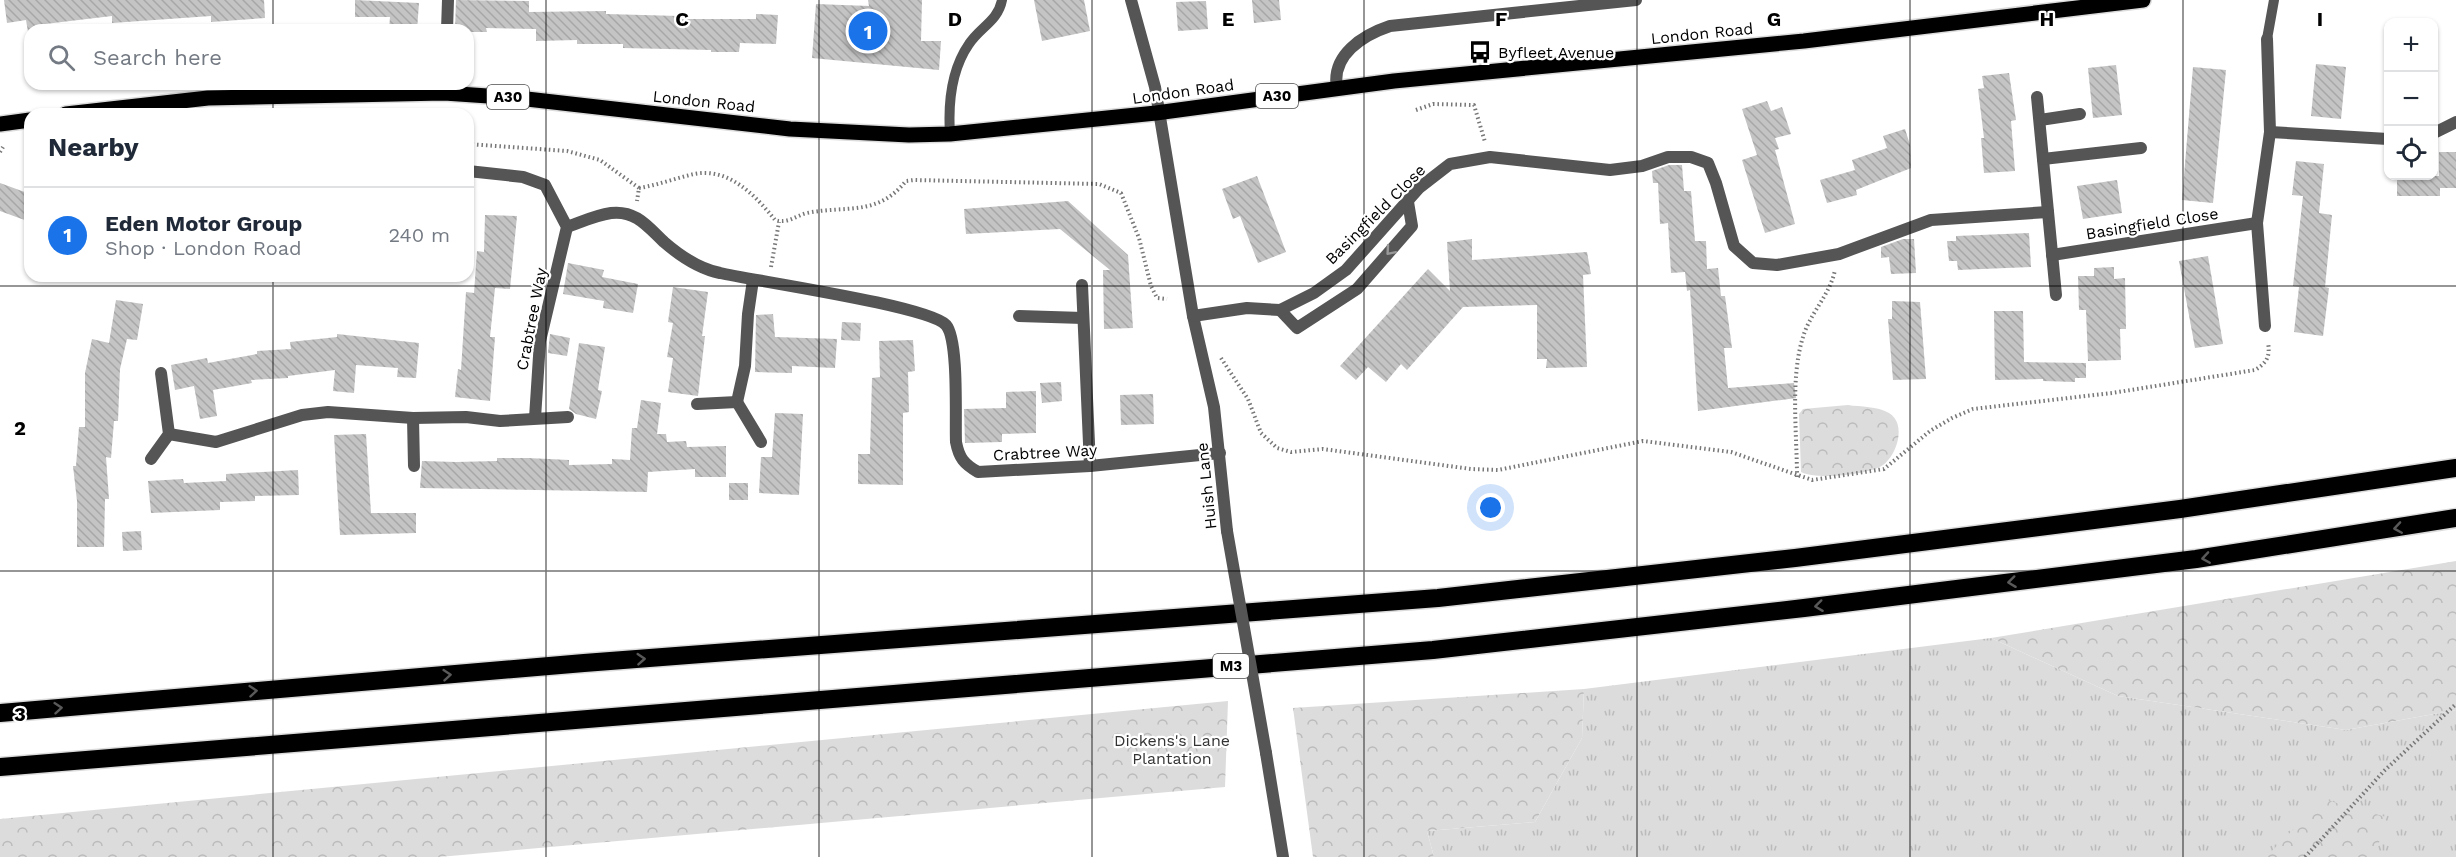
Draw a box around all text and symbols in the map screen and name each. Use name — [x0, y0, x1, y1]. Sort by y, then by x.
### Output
text: C — [675, 7, 689, 31]
text: D — [948, 7, 962, 31]
text: E — [1222, 7, 1234, 31]
text: F — [1495, 7, 1507, 31]
text: G — [1767, 7, 1781, 31]
text: H — [2040, 7, 2054, 31]
text: I — [2317, 7, 2323, 31]
pin: 1 — [848, 9, 888, 54]
map controls — [2384, 18, 2438, 180]
button: + — [2384, 18, 2438, 72]
street label: London Road — [1650, 19, 1754, 48]
search box — [24, 24, 474, 90]
bus stop icon: Byfleet Avenue — [1467, 39, 1493, 65]
icon: search — [45, 41, 78, 74]
place label: Byfleet Avenue — [1498, 43, 1614, 62]
text: Search here — [93, 45, 222, 70]
button: − — [2384, 72, 2438, 126]
street label: London Road — [1131, 75, 1235, 108]
road number: A30 — [1256, 84, 1298, 108]
road number: A30 — [487, 85, 529, 109]
street label: London Road — [652, 87, 756, 116]
button: locate — [2384, 126, 2438, 180]
text: Nearby — [48, 132, 139, 162]
street label: Basingfield Close — [1321, 160, 1429, 268]
street label: Basingfield Close — [2084, 204, 2220, 243]
text: Eden Motor Group — [105, 211, 302, 236]
text: 1 — [63, 223, 72, 247]
text: 240 m — [388, 223, 450, 247]
text: Shop · London Road — [105, 236, 302, 260]
one-way arrow — [1386, 244, 1397, 255]
street label: Crabtree Way — [512, 265, 551, 372]
text: 2 — [14, 416, 26, 440]
street label: Crabtree Way — [992, 440, 1098, 465]
street label: Huish Lane — [1192, 442, 1221, 530]
your location — [1476, 493, 1505, 522]
one-way arrow — [2394, 521, 2403, 533]
one-way arrow — [2201, 551, 2210, 563]
one-way arrow — [2008, 575, 2017, 588]
one-way arrow — [1814, 599, 1823, 612]
one-way arrow — [637, 653, 646, 666]
road number: M3 — [1213, 654, 1249, 678]
one-way arrow — [442, 669, 451, 682]
one-way arrow — [248, 685, 257, 698]
text: 3 — [14, 702, 26, 726]
one-way arrow — [54, 702, 63, 715]
park label: Dickens's Lane Plantation — [1114, 731, 1230, 768]

